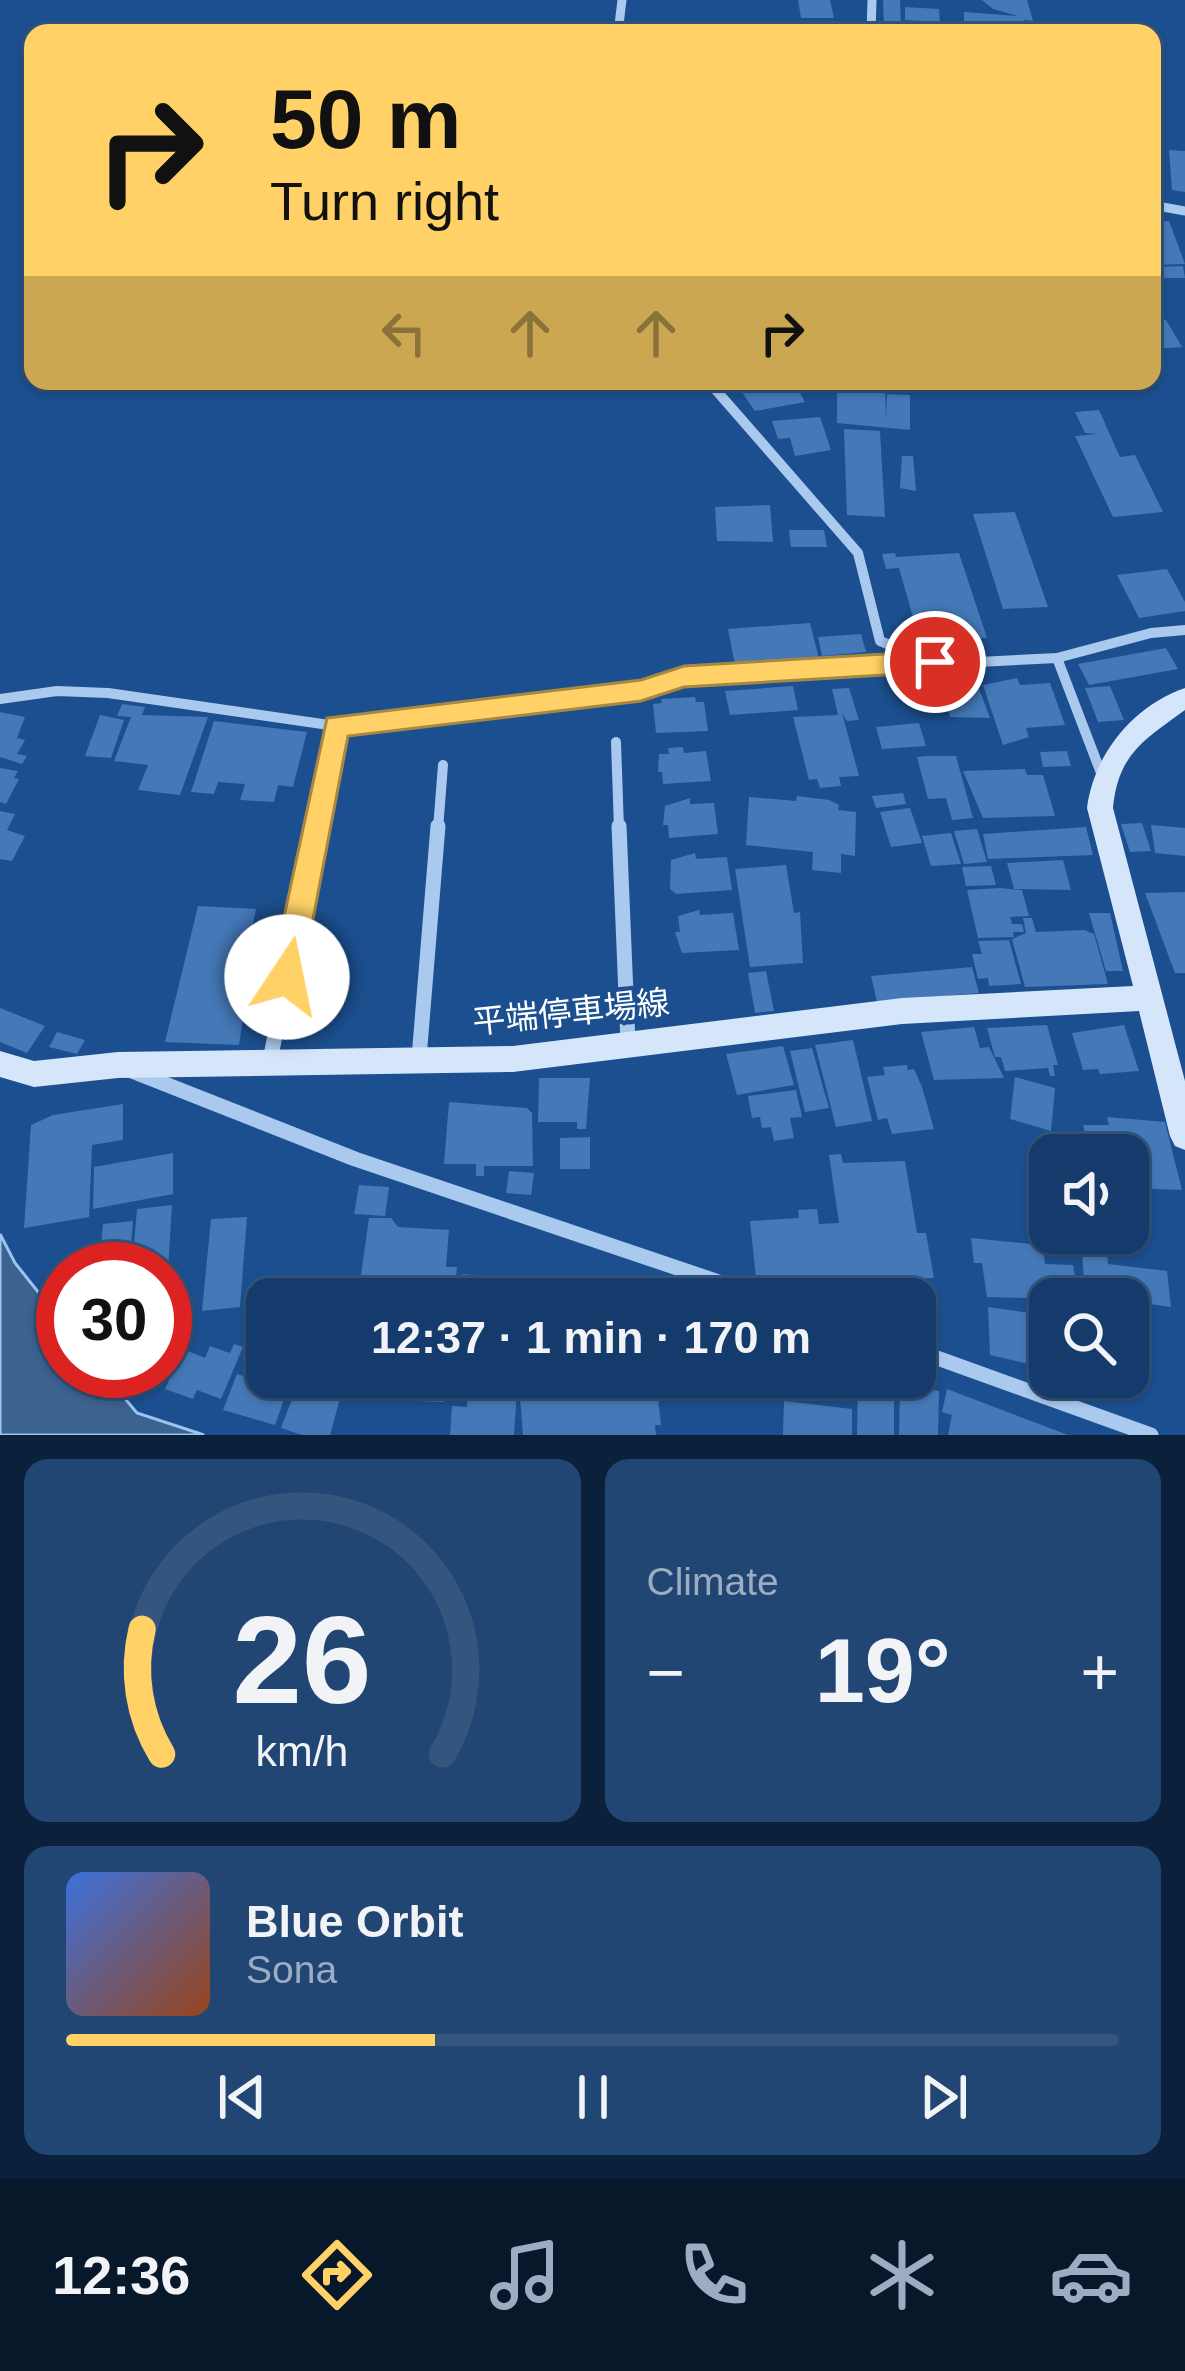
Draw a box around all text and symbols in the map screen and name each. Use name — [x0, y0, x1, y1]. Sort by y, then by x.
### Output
icon: right — [72, 72, 228, 228]
text: 50 m — [270, 72, 461, 166]
text: Turn right — [270, 171, 499, 231]
icon: left — [371, 300, 437, 366]
icon: ahead — [497, 300, 563, 366]
icon: ahead — [623, 300, 689, 366]
icon: right — [749, 300, 815, 366]
pin — [884, 611, 986, 713]
icon: arrive — [902, 629, 968, 695]
position arrow — [224, 914, 350, 1040]
street label: 平端停車場線 — [471, 983, 671, 1041]
map controls — [1029, 1134, 1149, 1398]
button: sound — [1029, 1134, 1149, 1254]
speed limit sign: 30 — [36, 1242, 192, 1398]
button: search — [1029, 1278, 1149, 1398]
text: 12:37 · 1 min · 170 m — [371, 1312, 811, 1363]
text: Climate — [647, 1560, 779, 1603]
text: 26 — [233, 1590, 372, 1729]
text: 19° — [815, 1621, 951, 1721]
text: − — [647, 1635, 685, 1709]
text: + — [1080, 1635, 1119, 1709]
text: km/h — [256, 1726, 349, 1774]
text: Blue Orbit — [246, 1896, 464, 1947]
text: Sona — [246, 1948, 337, 1991]
icon: previous — [209, 2064, 275, 2130]
icon: pause — [560, 2064, 626, 2130]
icon: next — [911, 2064, 977, 2130]
icon: directions — [295, 2233, 379, 2317]
icon: music — [483, 2233, 567, 2317]
icon: phone — [672, 2233, 756, 2317]
icon: climate — [860, 2233, 944, 2317]
icon: car — [1049, 2233, 1133, 2317]
text: 12:36 — [52, 2245, 190, 2305]

